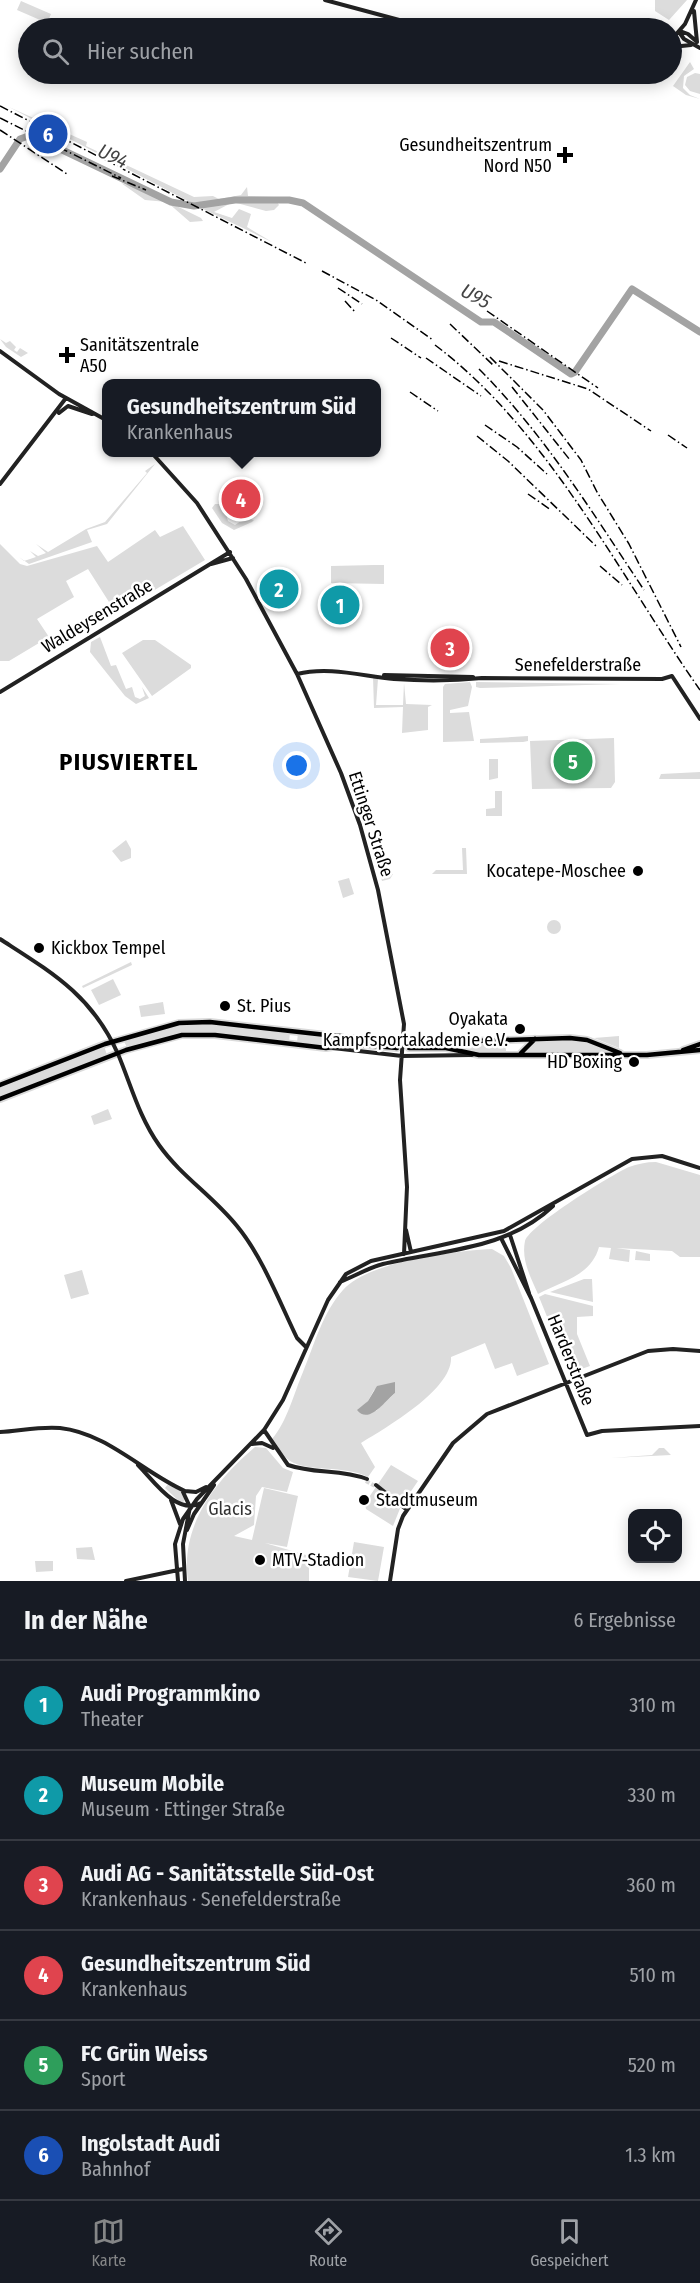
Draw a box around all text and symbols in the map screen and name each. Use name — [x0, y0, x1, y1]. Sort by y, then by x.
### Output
search box — [18, 18, 682, 84]
icon: search — [39, 35, 72, 68]
text: Hier suchen — [87, 38, 194, 65]
pin: 6 — [28, 112, 68, 156]
place label: Gesundheitszentrum Nord N50 — [399, 134, 552, 177]
water label: U94 — [94, 138, 132, 174]
marker: Gesundheitszentrum Nord N50 — [556, 146, 574, 164]
water label: U95 — [457, 278, 496, 314]
place label: Sanitätszentrale A50 — [80, 334, 199, 377]
marker: Sanitätszentrale A50 — [58, 346, 76, 364]
popup — [102, 379, 381, 457]
text: Gesundheitszentrum Süd — [127, 393, 356, 420]
text: Krankenhaus — [127, 420, 233, 444]
pin: 4 — [222, 476, 260, 522]
pin: 2 — [260, 566, 298, 612]
street label: Waldeysenstraße — [38, 574, 156, 658]
pin: 1 — [320, 582, 360, 628]
pin: 3 — [430, 626, 470, 670]
street label: Senefelderstraße — [515, 654, 641, 676]
pin: 5 — [554, 738, 592, 783]
district label: PIUSVIERTEL — [59, 748, 199, 776]
your location — [282, 751, 311, 780]
street label: Ettinger Straße — [344, 769, 398, 880]
place label: Kocatepe-Moschee — [486, 860, 626, 882]
marker: Kocatepe-Moschee — [631, 864, 645, 878]
place label: Kickbox Tempel — [51, 937, 166, 959]
marker: Kickbox Tempel — [32, 941, 46, 955]
place label: St. Pius — [237, 995, 291, 1017]
marker: St. Pius — [218, 999, 232, 1013]
place label: Oyakata Kampfsportakademie e.V. — [323, 1008, 508, 1051]
marker: Oyakata Kampfsportakademie e.V. — [513, 1022, 527, 1036]
place label: HD Boxing — [547, 1051, 623, 1073]
marker: HD Boxing — [627, 1055, 641, 1069]
street label: Harderstraße — [543, 1311, 599, 1409]
place label: Stadtmuseum — [376, 1489, 478, 1511]
marker: Stadtmuseum — [357, 1493, 371, 1507]
park label: Glacis — [208, 1498, 252, 1520]
map controls — [628, 1509, 682, 1563]
button: locate — [628, 1509, 682, 1563]
place label: MTV-Stadion — [272, 1549, 364, 1571]
marker: MTV-Stadion — [253, 1553, 267, 1567]
text: In der Nähe — [24, 1605, 148, 1636]
text: 6 Ergebnisse — [574, 1608, 676, 1632]
text: Audi Programmkino — [81, 1680, 260, 1707]
text: 1 — [39, 1693, 48, 1717]
text: 310 m — [629, 1693, 676, 1717]
text: Theater — [81, 1707, 143, 1731]
text: Museum Mobile — [81, 1770, 224, 1797]
text: 2 — [39, 1783, 48, 1807]
text: 330 m — [627, 1783, 676, 1807]
text: Museum · Ettinger Straße — [81, 1797, 285, 1821]
text: Audi AG - Sanitätsstelle Süd-Ost — [81, 1860, 374, 1887]
text: 3 — [39, 1873, 48, 1897]
text: 360 m — [627, 1873, 676, 1897]
text: Krankenhaus · Senefelderstraße — [81, 1887, 341, 1911]
text: Gesundheitszentrum Süd — [81, 1950, 311, 1977]
text: 4 — [38, 1963, 49, 1987]
text: 510 m — [630, 1963, 676, 1987]
text: Krankenhaus — [81, 1977, 187, 2001]
text: FC Grün Weiss — [81, 2040, 208, 2067]
text: 5 — [39, 2053, 48, 2077]
text: 520 m — [628, 2053, 676, 2077]
text: Sport — [81, 2067, 126, 2091]
text: Ingolstadt Audi — [81, 2130, 220, 2157]
text: 6 — [38, 2143, 49, 2167]
text: 1.3 km — [625, 2143, 676, 2167]
text: Bahnhof — [81, 2157, 150, 2181]
tab: Karte — [91, 2215, 126, 2270]
tab: Route — [309, 2215, 347, 2270]
tab: Gespeichert — [530, 2215, 609, 2270]

